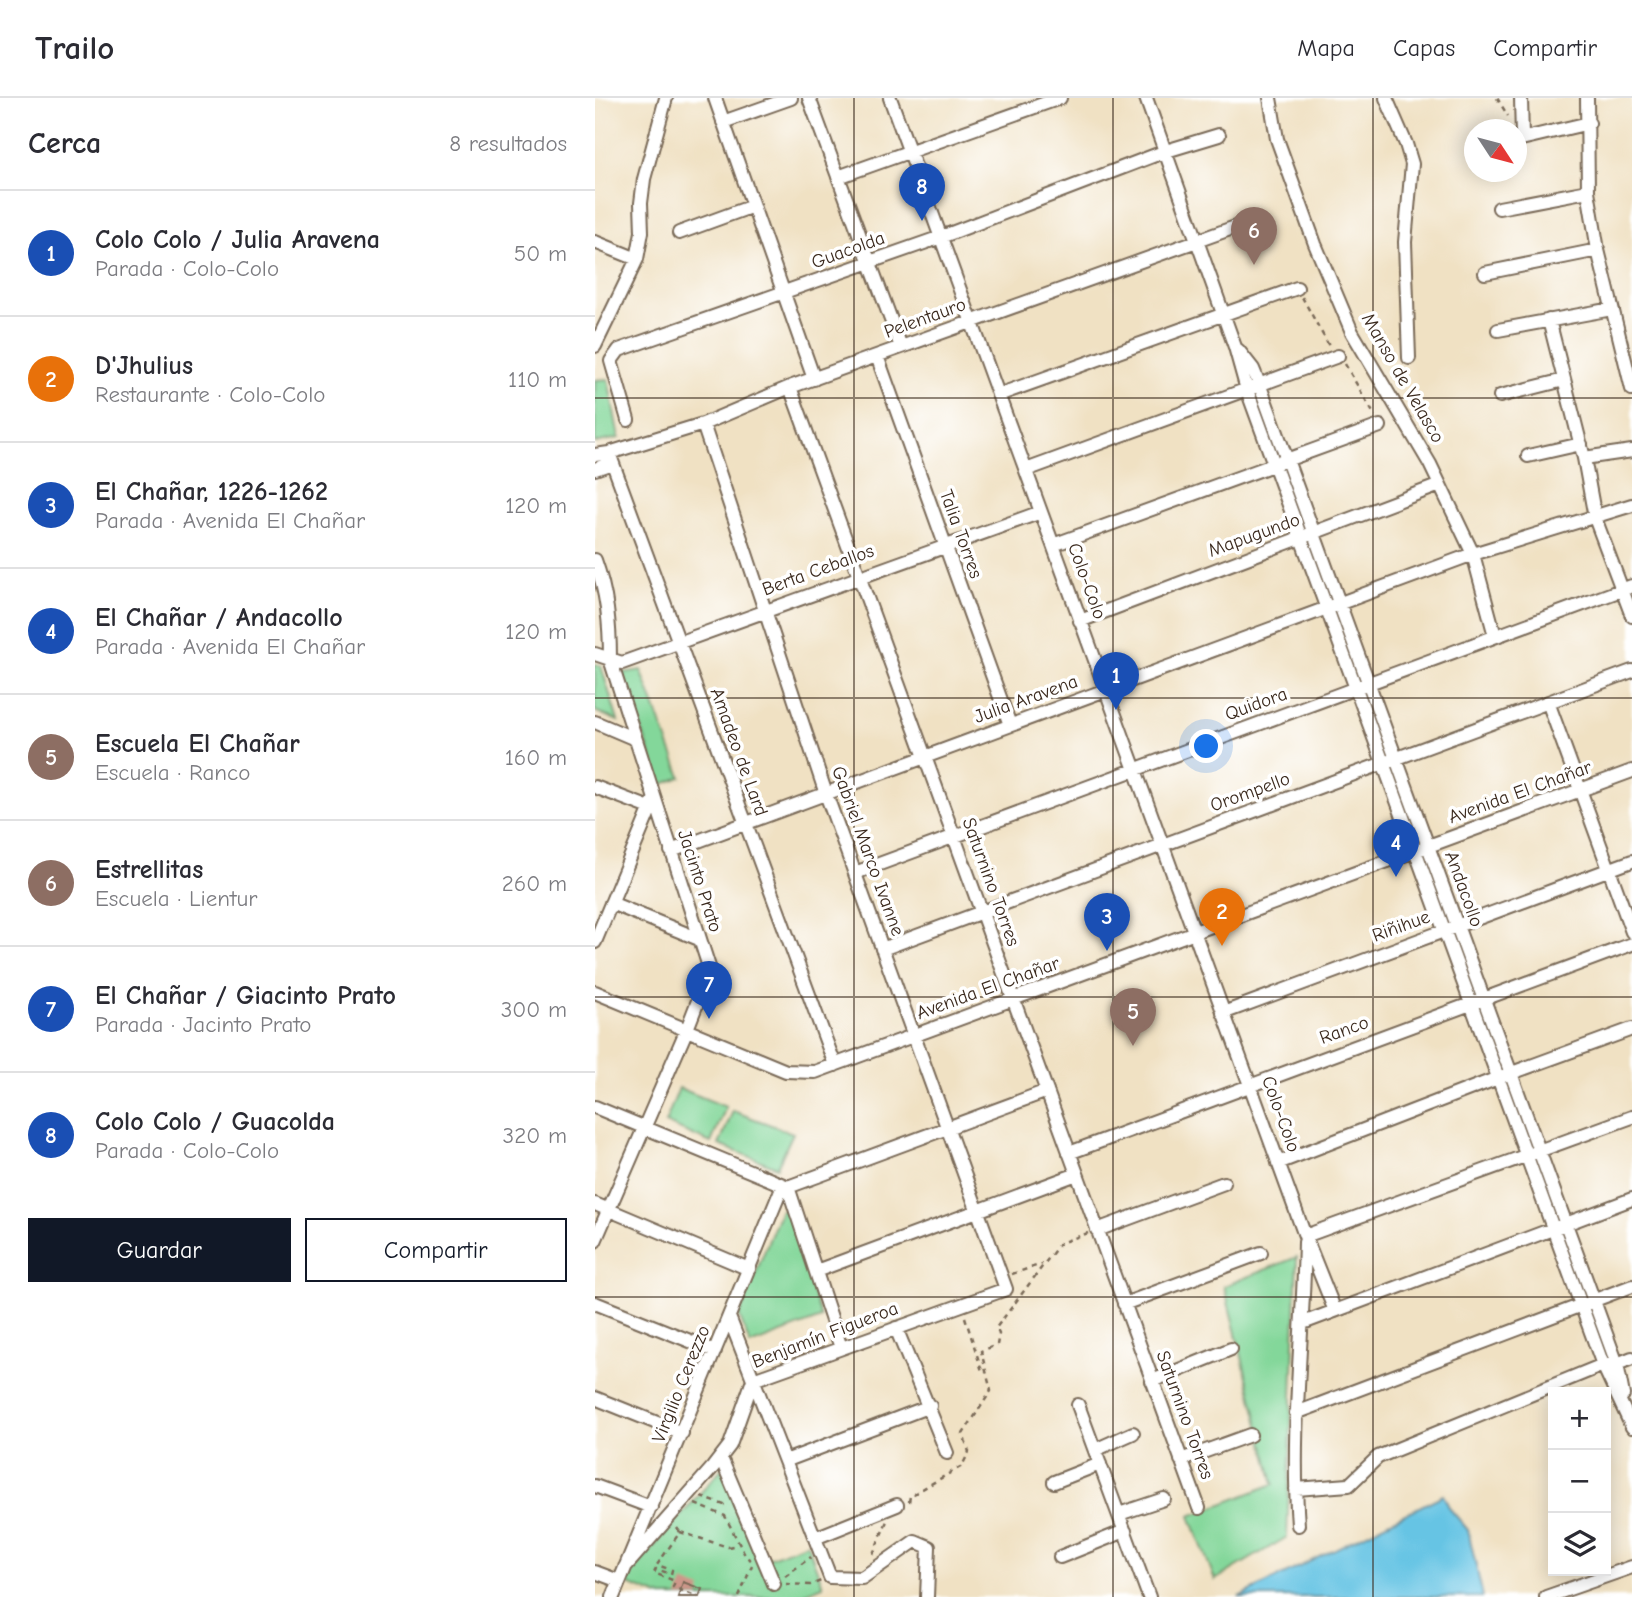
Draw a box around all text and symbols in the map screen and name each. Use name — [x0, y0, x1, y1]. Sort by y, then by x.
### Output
text: Trailo — [35, 29, 114, 67]
text: Mapa — [1297, 34, 1355, 62]
text: Capas — [1393, 34, 1455, 62]
text: Compartir — [1493, 34, 1597, 62]
north arrow — [1464, 119, 1527, 182]
text: Cerca — [28, 126, 101, 161]
text: 8 resultados — [449, 130, 567, 157]
pin: 8 — [899, 163, 945, 221]
pin: 6 — [1231, 207, 1277, 265]
text: Colo Colo / Julia Aravena — [95, 225, 380, 255]
street label: Guacolda — [808, 227, 888, 273]
text: 1 — [46, 240, 56, 267]
text: 50 m — [514, 240, 567, 267]
text: Parada · Colo-Colo — [95, 255, 279, 282]
street label: Pelentauro — [881, 293, 969, 343]
street label: Manso de Velasco — [1357, 309, 1449, 447]
text: D'Jhulius — [95, 351, 193, 381]
text: 2 — [45, 366, 57, 393]
text: 110 m — [508, 366, 567, 393]
text: Restaurante · Colo-Colo — [95, 381, 325, 408]
text: El Chañar, 1226-1262 — [95, 477, 328, 507]
street label: Talia Torres — [935, 487, 987, 582]
text: 3 — [45, 492, 57, 519]
text: 120 m — [505, 492, 567, 519]
text: Parada · Avenida El Chañar — [95, 507, 365, 534]
street label: Mapugundo — [1205, 508, 1303, 562]
street label: Berta Ceballos — [759, 540, 877, 600]
street label: Colo-Colo — [1063, 540, 1111, 622]
text: El Chañar / Andacollo — [95, 603, 343, 633]
text: 4 — [46, 618, 56, 645]
text: 120 m — [505, 618, 567, 645]
text: Parada · Avenida El Chañar — [95, 633, 365, 660]
pin: 1 — [1093, 652, 1139, 710]
street label: Julia Aravena — [971, 670, 1081, 728]
street label: Quidora — [1222, 683, 1290, 725]
street label: Amadeo de Lard — [706, 685, 772, 819]
text: Escuela El Chañar — [95, 729, 300, 759]
your location — [1189, 729, 1223, 763]
text: 5 — [45, 744, 57, 771]
text: 160 m — [505, 744, 567, 771]
street label: Avenida El Chañar — [1445, 756, 1595, 828]
text: Escuela · Ranco — [95, 759, 250, 786]
street label: Gabriel Marco Ivanne — [827, 763, 909, 939]
street label: Orompello — [1207, 767, 1293, 817]
street label: Saturnino Torres — [958, 815, 1024, 949]
pin: 4 — [1373, 819, 1419, 877]
street label: Jacinto Prato — [673, 827, 727, 935]
street label: Andacollo — [1440, 848, 1488, 930]
text: Estrellitas — [95, 855, 203, 885]
text: 6 — [45, 870, 57, 897]
text: 260 m — [502, 870, 567, 897]
text: Escuela · Lientur — [95, 885, 257, 912]
pin: 2 — [1199, 888, 1245, 946]
pin: 3 — [1084, 893, 1130, 951]
street label: Riñihue — [1369, 905, 1433, 947]
street label: Avenida El Chañar — [913, 952, 1063, 1024]
pin: 7 — [686, 961, 732, 1019]
text: El Chañar / Giacinto Prato — [95, 981, 396, 1011]
pin: 5 — [1110, 988, 1156, 1046]
text: 7 — [46, 996, 56, 1023]
text: 300 m — [501, 996, 567, 1023]
text: Parada · Jacinto Prato — [95, 1011, 312, 1038]
street label: Ranco — [1316, 1011, 1372, 1049]
street label: Colo-Colo — [1257, 1073, 1305, 1155]
text: Colo Colo / Guacolda — [95, 1107, 335, 1137]
text: 8 — [45, 1122, 57, 1149]
text: 320 m — [503, 1122, 567, 1149]
text: Parada · Colo-Colo — [95, 1137, 279, 1164]
button: Guardar — [28, 1218, 291, 1282]
button: Compartir — [305, 1218, 567, 1282]
street label: Benjamín Figueroa — [749, 1297, 901, 1373]
street label: Virgilio Cerezzo — [647, 1322, 715, 1446]
street label: Saturnino Torres — [1152, 1348, 1218, 1482]
map controls — [1548, 1387, 1611, 1576]
button: + — [1548, 1387, 1611, 1450]
button: − — [1548, 1450, 1611, 1513]
button: layers — [1548, 1513, 1611, 1576]

